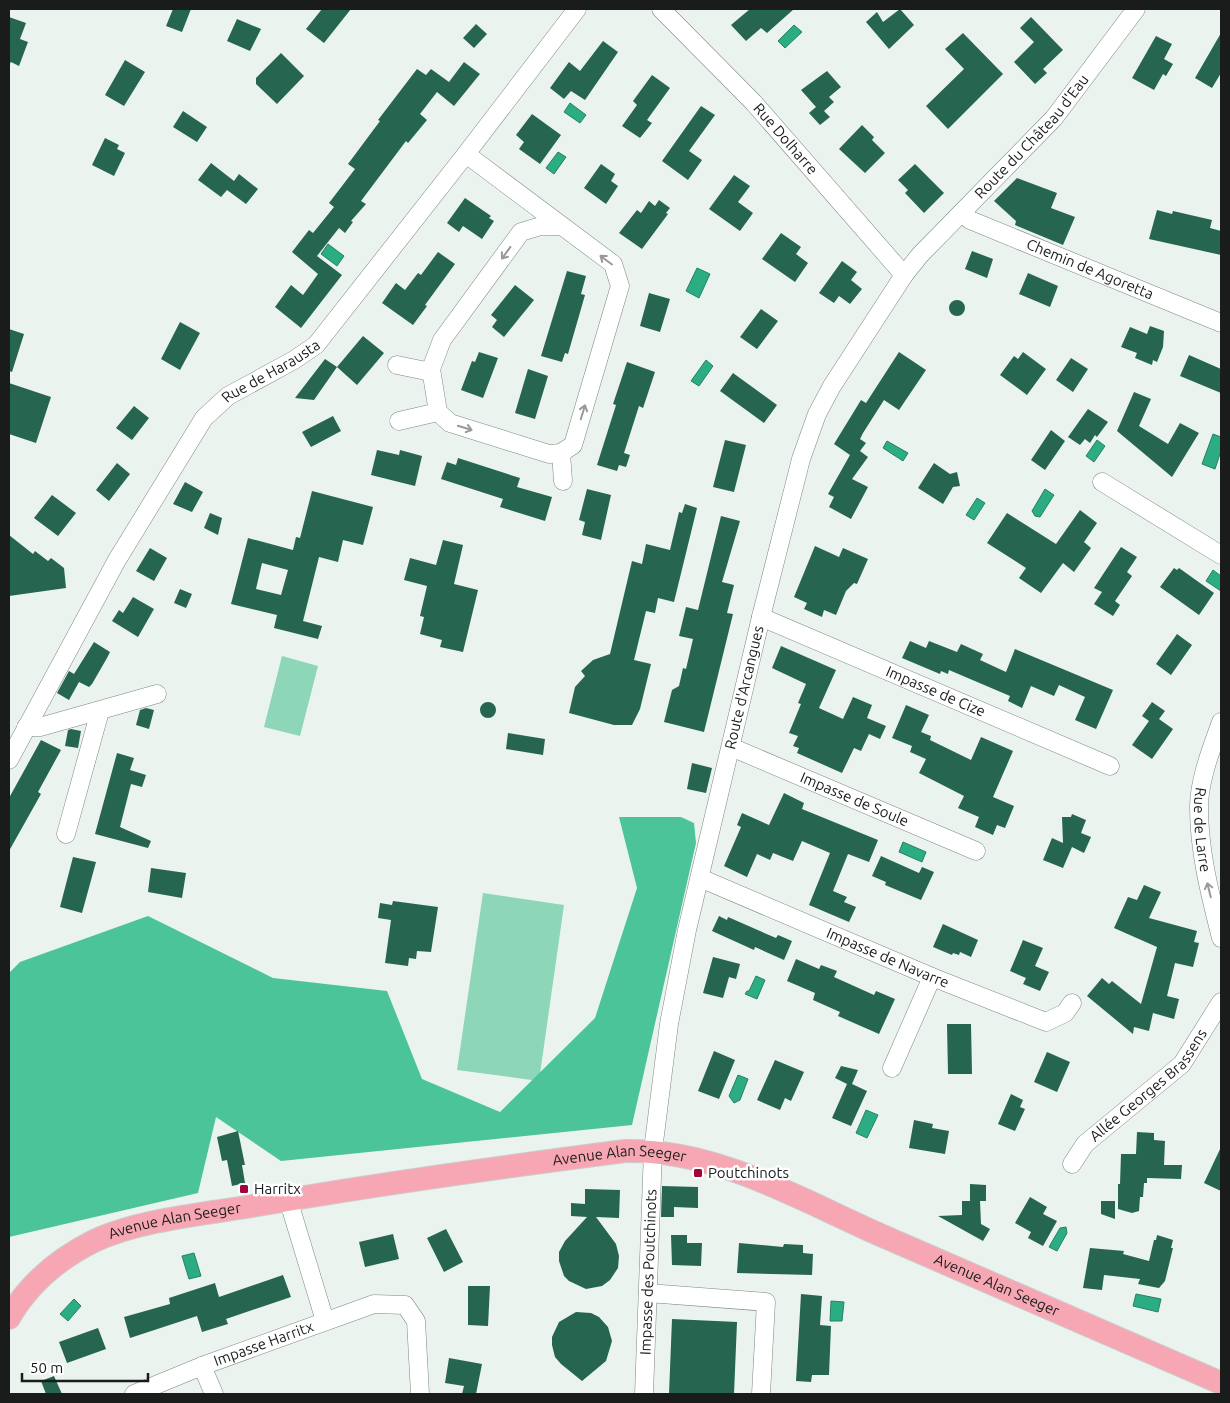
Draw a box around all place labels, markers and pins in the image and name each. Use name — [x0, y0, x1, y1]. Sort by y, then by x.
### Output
place label: Poutchinots — [708, 1164, 789, 1181]
marker: Poutchinots — [692, 1167, 704, 1179]
place label: Harritx — [254, 1180, 301, 1197]
marker: Harritx — [238, 1183, 250, 1195]

